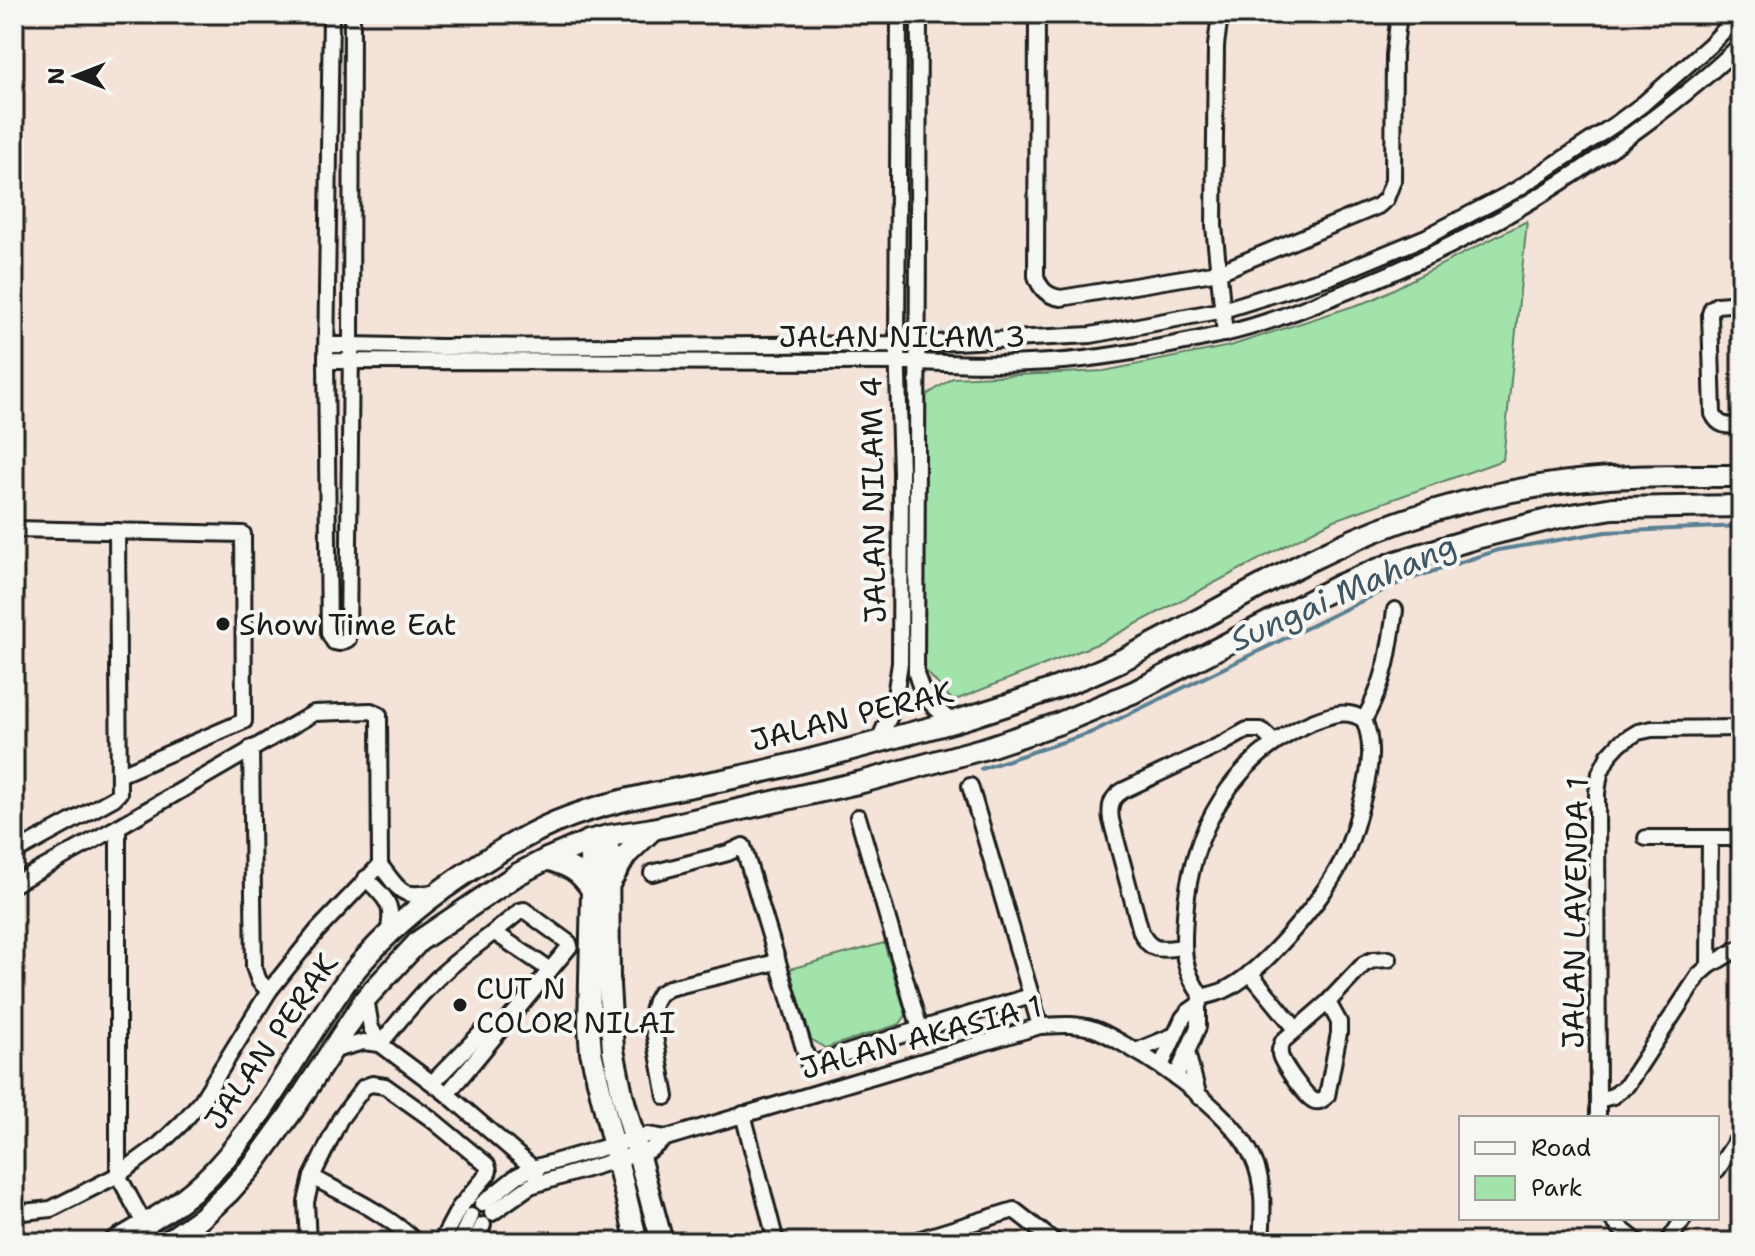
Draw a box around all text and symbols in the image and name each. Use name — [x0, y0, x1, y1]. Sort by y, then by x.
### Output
north arrow — [36, 36, 116, 116]
text: N — [42, 67, 71, 85]
street label: JALAN NILAM 3 — [779, 316, 1025, 357]
street label: JALAN NILAM 4 — [850, 376, 896, 624]
water label: Sungai Mahang — [1223, 523, 1463, 661]
place label: Show Time Eat — [239, 604, 457, 645]
marker: Show Time Eat — [214, 615, 232, 633]
street label: JALAN PERAK — [746, 671, 958, 761]
street label: JALAN LAVENDA 1 — [1552, 777, 1598, 1049]
street label: JALAN PERAK — [195, 944, 347, 1138]
place label: CUT N COLOR NILAI — [476, 968, 676, 1043]
street label: JALAN AKASIA 1 — [796, 985, 1046, 1089]
marker: CUT N COLOR NILAI — [451, 996, 469, 1014]
legend — [1459, 1116, 1719, 1220]
text: Road — [1531, 1132, 1591, 1164]
text: Park — [1531, 1172, 1583, 1204]

